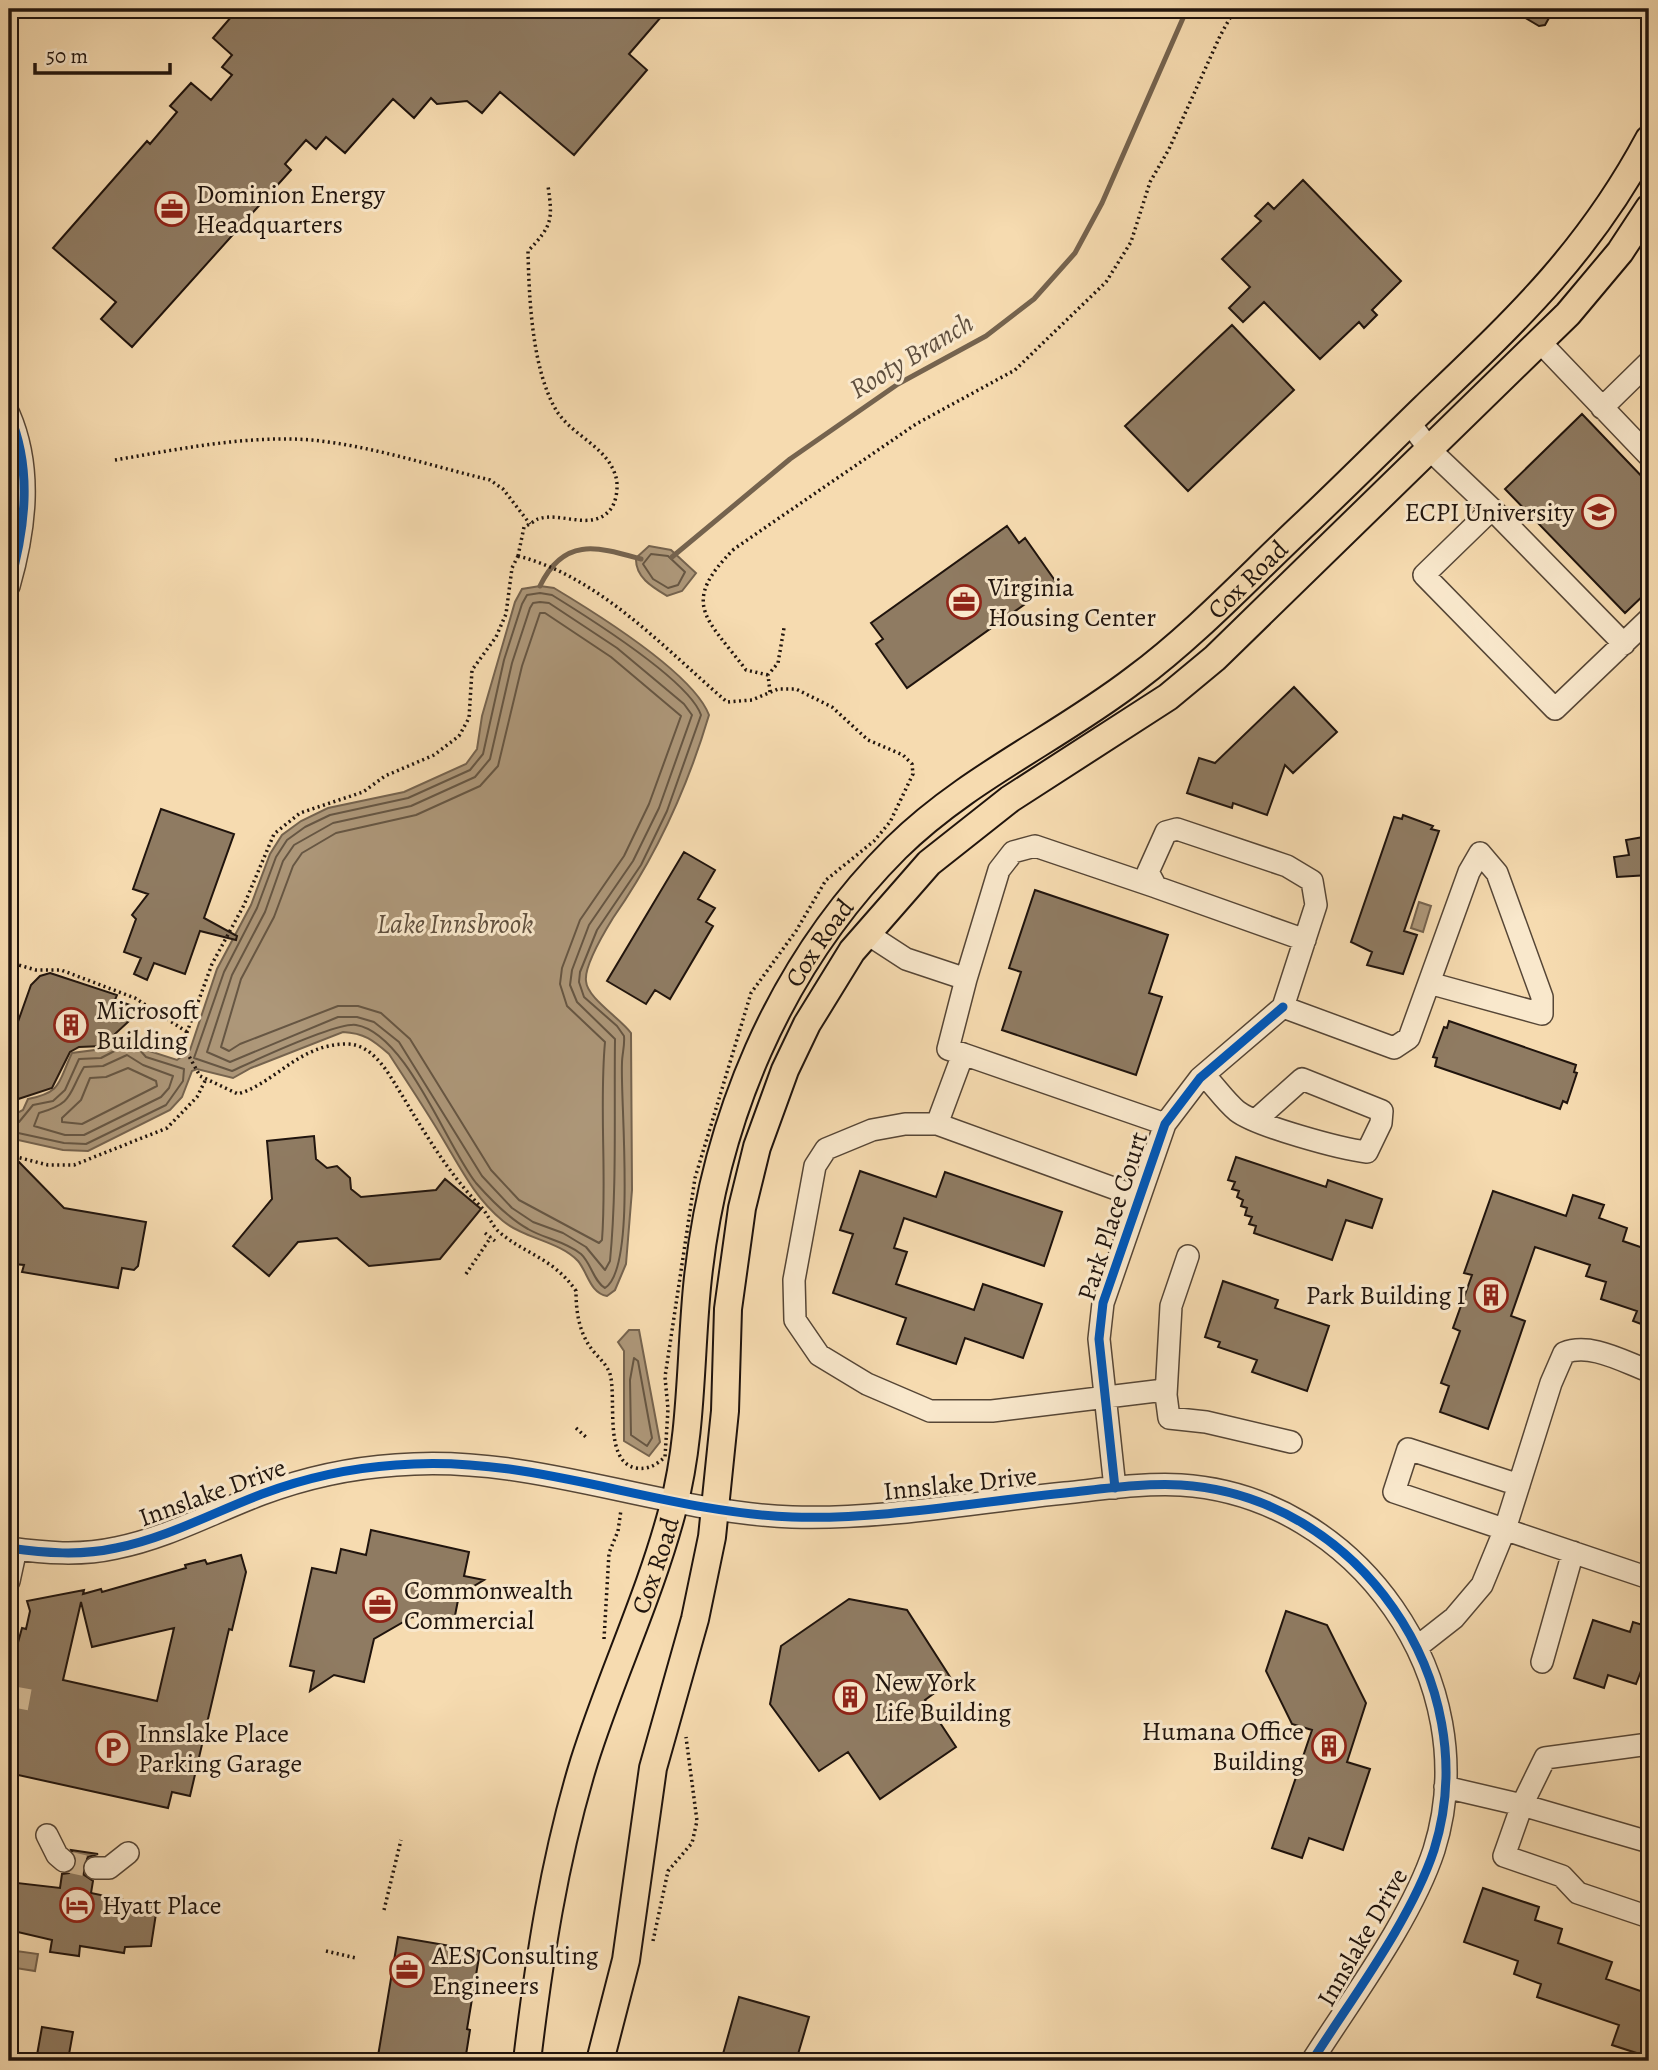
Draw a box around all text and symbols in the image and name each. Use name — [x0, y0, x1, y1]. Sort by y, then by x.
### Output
scale bar — [35, 32, 170, 76]
text: 50 m — [46, 42, 88, 70]
place label: Dominion Energy Headquarters — [196, 177, 386, 242]
office icon: Dominion Energy Headquarters — [153, 190, 191, 228]
water label: Rooty Branch — [842, 304, 981, 408]
school or university icon: ECPI University — [1580, 493, 1618, 531]
place label: ECPI University — [1405, 495, 1574, 530]
street label: Cox Road — [1200, 532, 1296, 627]
place label: Virginia Housing Center — [987, 570, 1156, 635]
office icon: Virginia Housing Center — [945, 583, 983, 621]
street label: Cox Road — [777, 891, 862, 994]
water label: Lake Innsbrook — [376, 905, 534, 943]
place label: Microsoft Building — [96, 993, 199, 1058]
building icon: Microsoft Building — [52, 1006, 90, 1044]
street label: Park Place Court — [1069, 1127, 1156, 1305]
building icon: Park Building I — [1472, 1276, 1510, 1314]
place label: Park Building I — [1306, 1278, 1466, 1313]
street label: Innslake Drive — [134, 1450, 291, 1535]
street label: Innslake Drive — [882, 1458, 1039, 1509]
street label: Cox Road — [623, 1513, 688, 1619]
place label: Commonwealth Commercial — [404, 1573, 573, 1638]
office icon: Commonwealth Commercial — [361, 1586, 399, 1624]
place label: New York Life Building — [874, 1665, 1011, 1730]
building icon: New York Life Building — [831, 1678, 869, 1716]
place label: Humana Office Building — [1142, 1714, 1304, 1779]
place label: Innslake Place Parking Garage — [138, 1716, 302, 1781]
building icon: Humana Office Building — [1310, 1727, 1348, 1765]
parking icon: Innslake Place Parking Garage — [94, 1729, 132, 1767]
street label: Innslake Drive — [1309, 1862, 1416, 2013]
hotel icon: Hyatt Place — [58, 1886, 96, 1924]
place label: Hyatt Place — [102, 1888, 222, 1923]
place label: AES Consulting Engineers — [431, 1938, 598, 2003]
office icon: AES Consulting Engineers — [388, 1951, 426, 1989]

